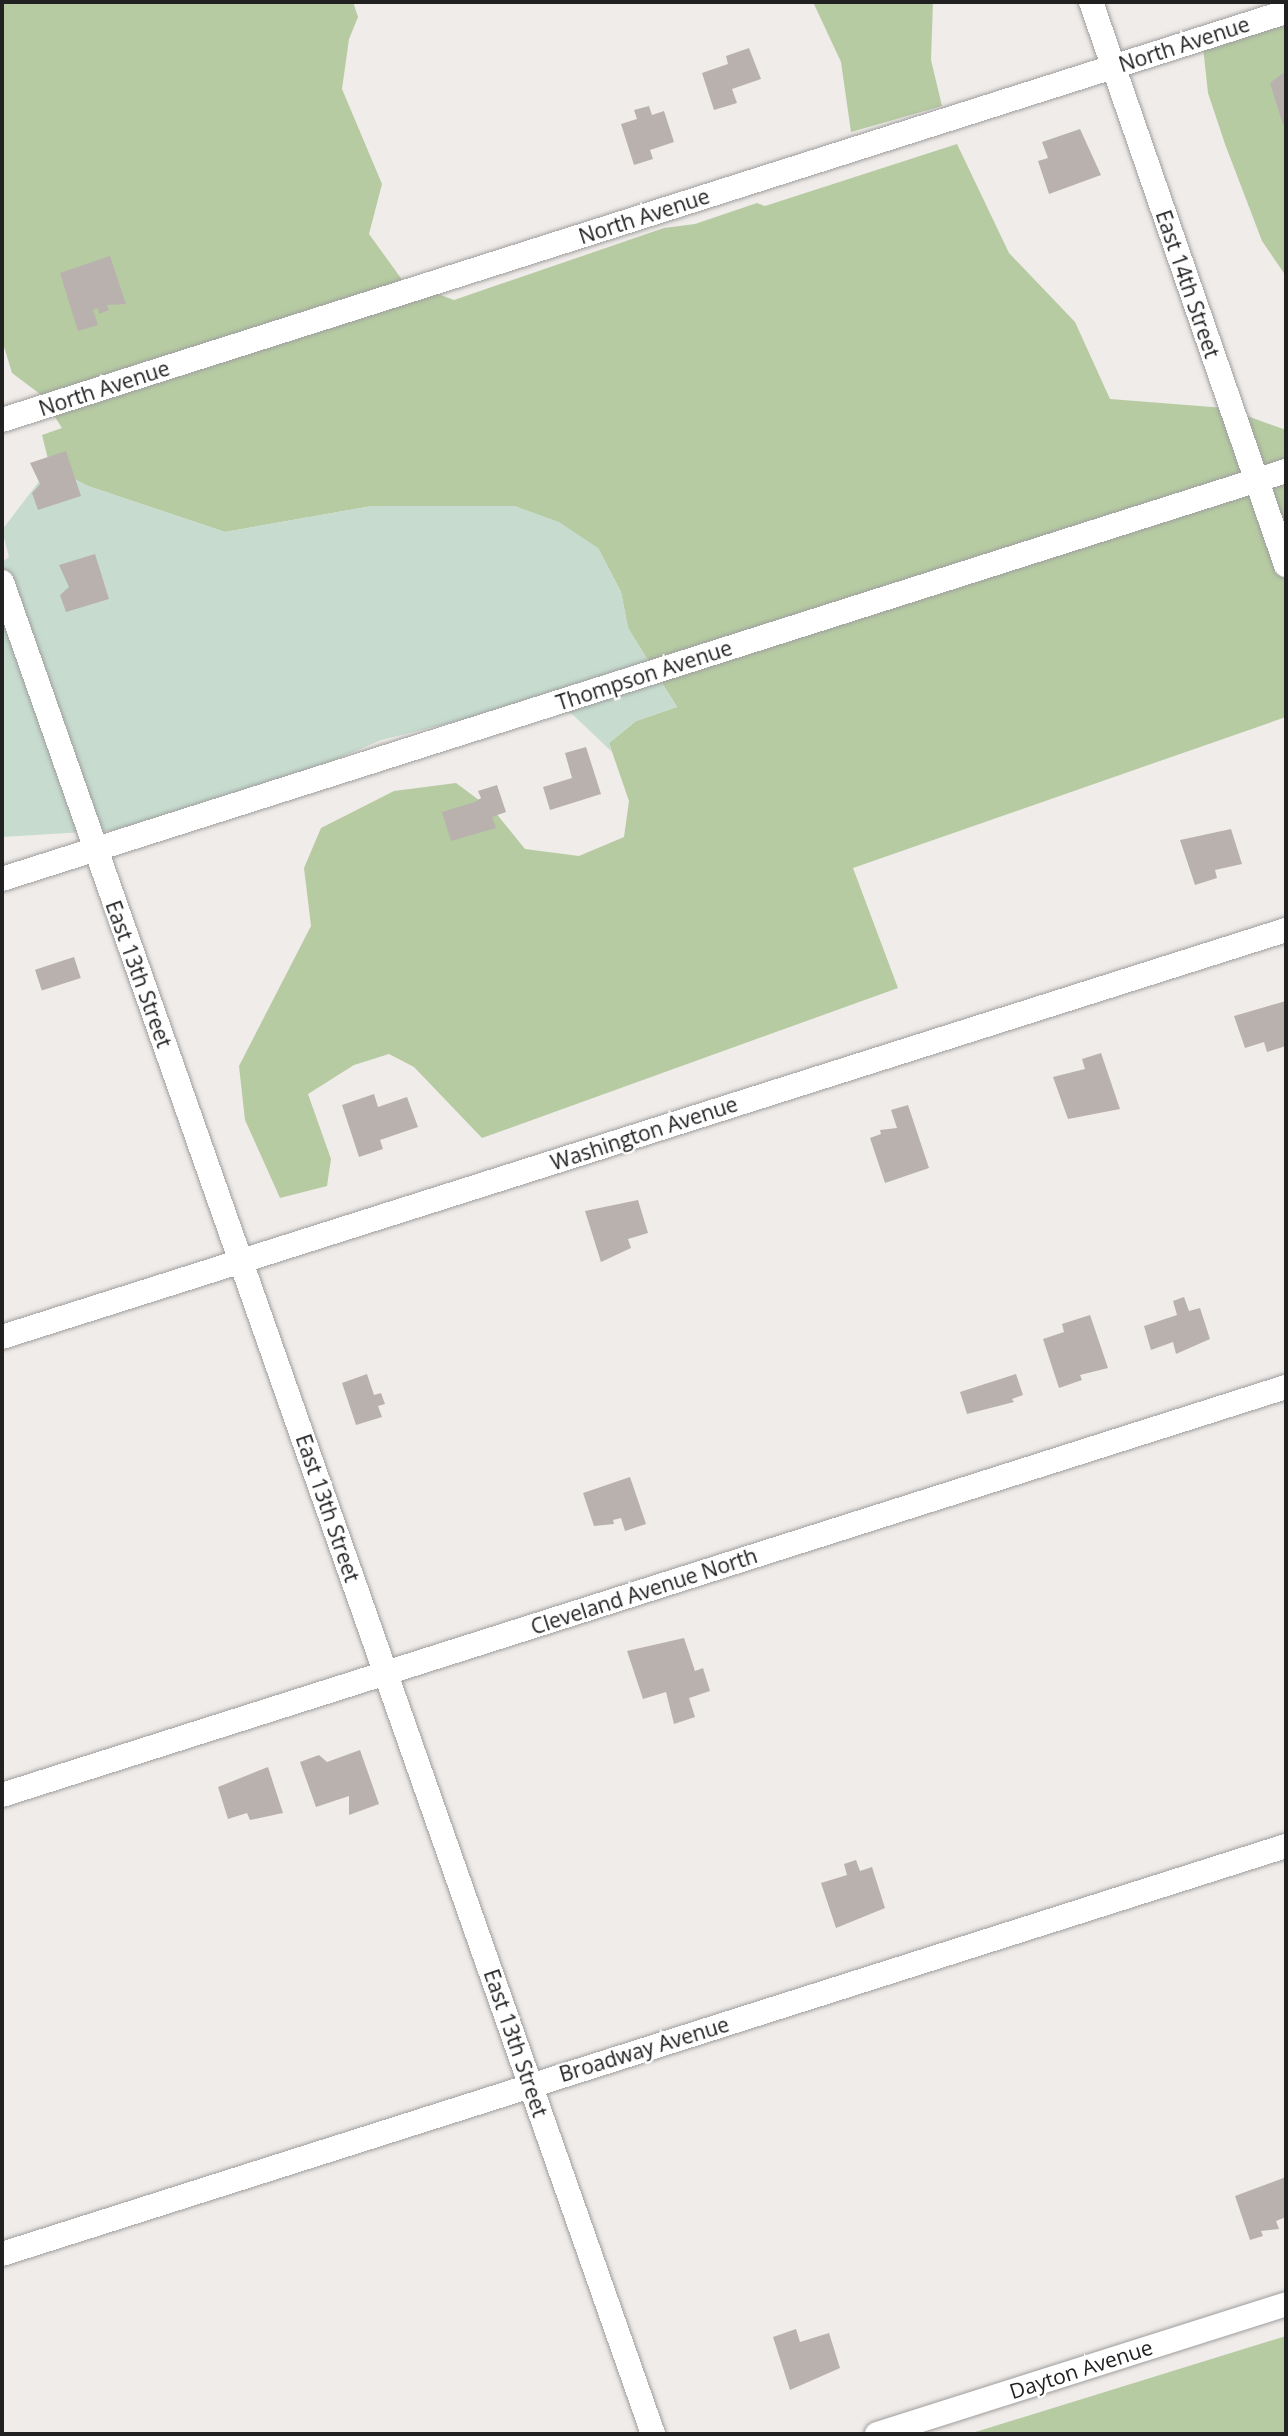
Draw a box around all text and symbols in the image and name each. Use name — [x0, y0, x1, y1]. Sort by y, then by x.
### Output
street label: North Avenue — [1115, 11, 1253, 77]
street label: North Avenue — [575, 183, 713, 249]
street label: East 14th Street — [1151, 207, 1225, 361]
street label: North Avenue — [35, 355, 173, 421]
street label: Thompson Avenue — [553, 635, 735, 715]
street label: East 13th Street — [101, 897, 177, 1051]
street label: Washington Avenue — [547, 1091, 741, 1175]
street label: East 13th Street — [291, 1431, 365, 1585]
street label: Cleveland Avenue North — [528, 1542, 760, 1640]
street label: East 13th Street — [479, 1966, 553, 2120]
street label: Broadway Avenue — [556, 2011, 732, 2087]
street label: Dayton Avenue — [1006, 2334, 1156, 2404]

